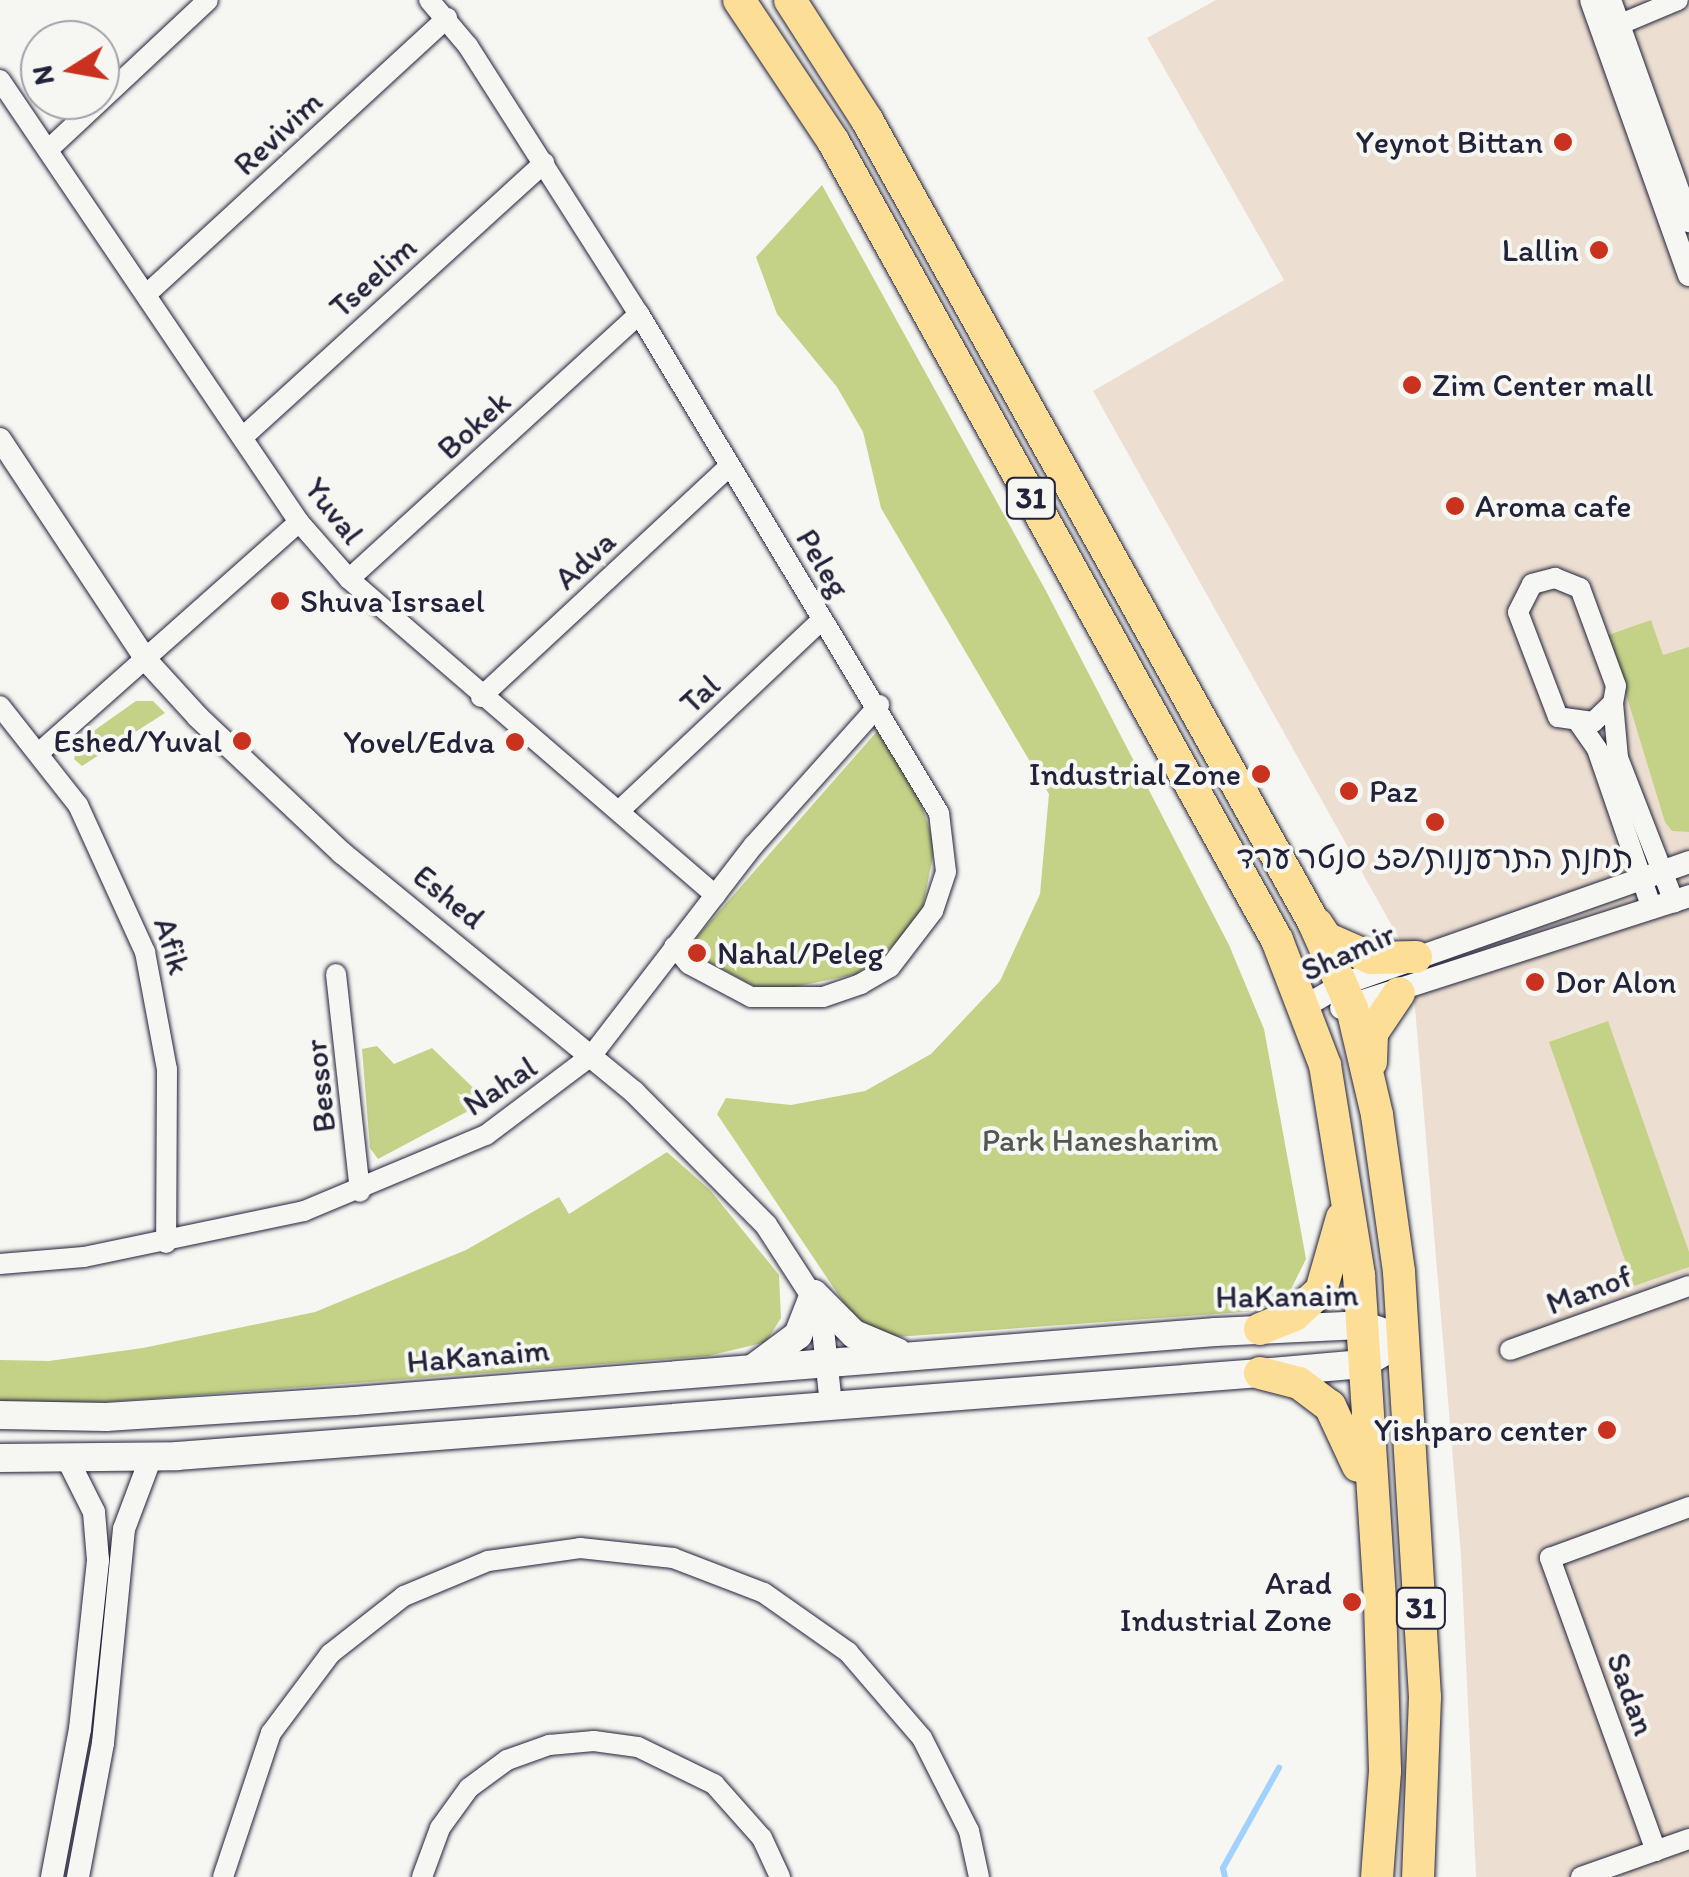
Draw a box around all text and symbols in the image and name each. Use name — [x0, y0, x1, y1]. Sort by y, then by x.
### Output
north arrow — [20, 20, 120, 120]
text: N — [24, 63, 61, 88]
street label: Revivim — [226, 82, 330, 184]
place label: Yeynot Bittan — [1357, 123, 1543, 161]
marker: Yeynot Bittan — [1552, 131, 1574, 153]
street label: Tseelim — [322, 228, 424, 326]
place label: Lallin — [1502, 231, 1579, 269]
marker: Lallin — [1588, 239, 1610, 261]
place label: Zim Center mall — [1432, 366, 1655, 404]
marker: Zim Center mall — [1401, 374, 1423, 396]
street label: Bokek — [430, 382, 518, 468]
street label: Yuval — [296, 470, 372, 552]
road number: 31 — [1004, 473, 1058, 523]
place label: Aroma cafe — [1475, 487, 1632, 525]
marker: Aroma cafe — [1444, 495, 1466, 517]
street label: Adva — [546, 522, 624, 598]
street label: Peleg — [788, 522, 858, 604]
place label: Shuva Isrsael — [300, 582, 484, 620]
marker: Shuva Isrsael — [269, 590, 291, 612]
street label: Tal — [672, 666, 728, 722]
place label: Eshed/Yuval — [53, 722, 222, 760]
place label: Yovel/Edva — [343, 723, 495, 761]
marker: Eshed/Yuval — [231, 730, 253, 752]
marker: Yovel/Edva — [504, 731, 526, 753]
place label: Industrial Zone — [1029, 755, 1241, 793]
marker: Industrial Zone — [1250, 763, 1272, 785]
place label: Paz — [1369, 772, 1418, 810]
marker: Paz — [1338, 780, 1360, 802]
marker: תחנת התרעננות/פז סנטר ערד — [1424, 811, 1446, 833]
place label: תחנת התרעננות/פז סנטר ערד — [1236, 838, 1634, 876]
street label: Eshed — [405, 857, 493, 937]
street label: Afik — [145, 913, 199, 979]
street label: Shamir — [1295, 914, 1401, 990]
place label: Nahal/Peleg — [717, 934, 884, 972]
marker: Nahal/Peleg — [686, 942, 708, 964]
place label: Dor Alon — [1555, 963, 1675, 1001]
marker: Dor Alon — [1524, 971, 1546, 993]
street label: Bessor — [296, 1038, 344, 1134]
street label: Nahal — [456, 1048, 544, 1124]
park label: Park Hanesharim — [982, 1121, 1218, 1159]
street label: Manof — [1541, 1257, 1637, 1323]
street label: HaKanaim — [1215, 1276, 1359, 1316]
street label: HaKanaim — [405, 1331, 551, 1381]
place label: Yishparo center — [1374, 1411, 1587, 1449]
marker: Yishparo center — [1596, 1419, 1618, 1441]
place label: Arad Industrial Zone — [1120, 1565, 1332, 1640]
road number: 31 — [1394, 1583, 1448, 1633]
marker: Arad Industrial Zone — [1341, 1591, 1363, 1613]
street label: Sadan — [1598, 1647, 1664, 1741]

